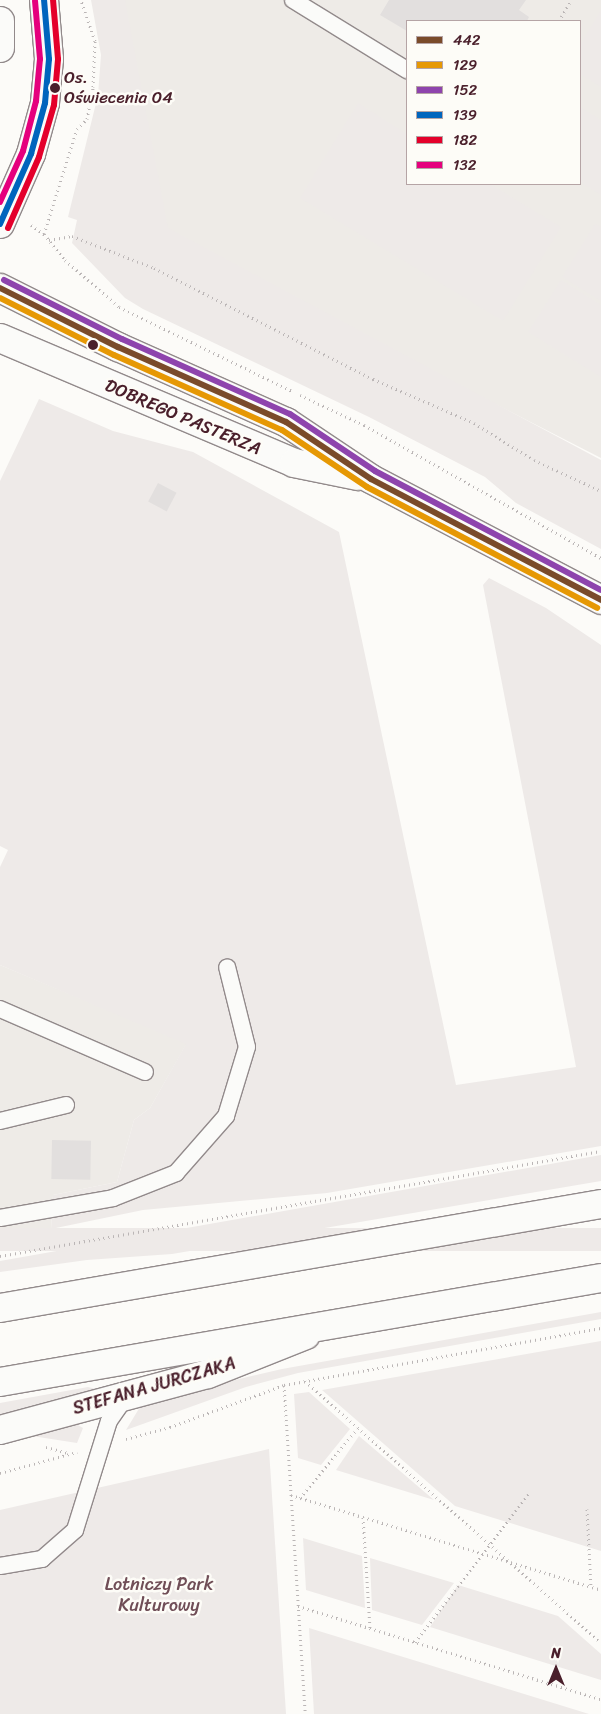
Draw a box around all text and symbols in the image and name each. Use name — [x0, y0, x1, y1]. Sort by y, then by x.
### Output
legend — [406, 20, 581, 185]
text: 442 — [453, 27, 480, 53]
text: 129 — [453, 52, 477, 78]
place label: Os. Oświecenia 04 — [64, 68, 173, 108]
text: 152 — [453, 77, 477, 103]
marker: Os. Oświecenia 04 — [50, 83, 60, 93]
text: 139 — [453, 102, 477, 128]
text: 182 — [453, 127, 477, 153]
text: 132 — [453, 152, 476, 178]
unlabelled marker — [88, 340, 98, 350]
street label: DOBREGO PASTERZA — [102, 375, 264, 459]
street label: STEFANA JURCZAKA — [71, 1353, 237, 1419]
park label: Lotniczy Park Kulturowy — [105, 1574, 213, 1616]
text: N — [551, 1641, 561, 1666]
north arrow — [531, 1644, 581, 1694]

